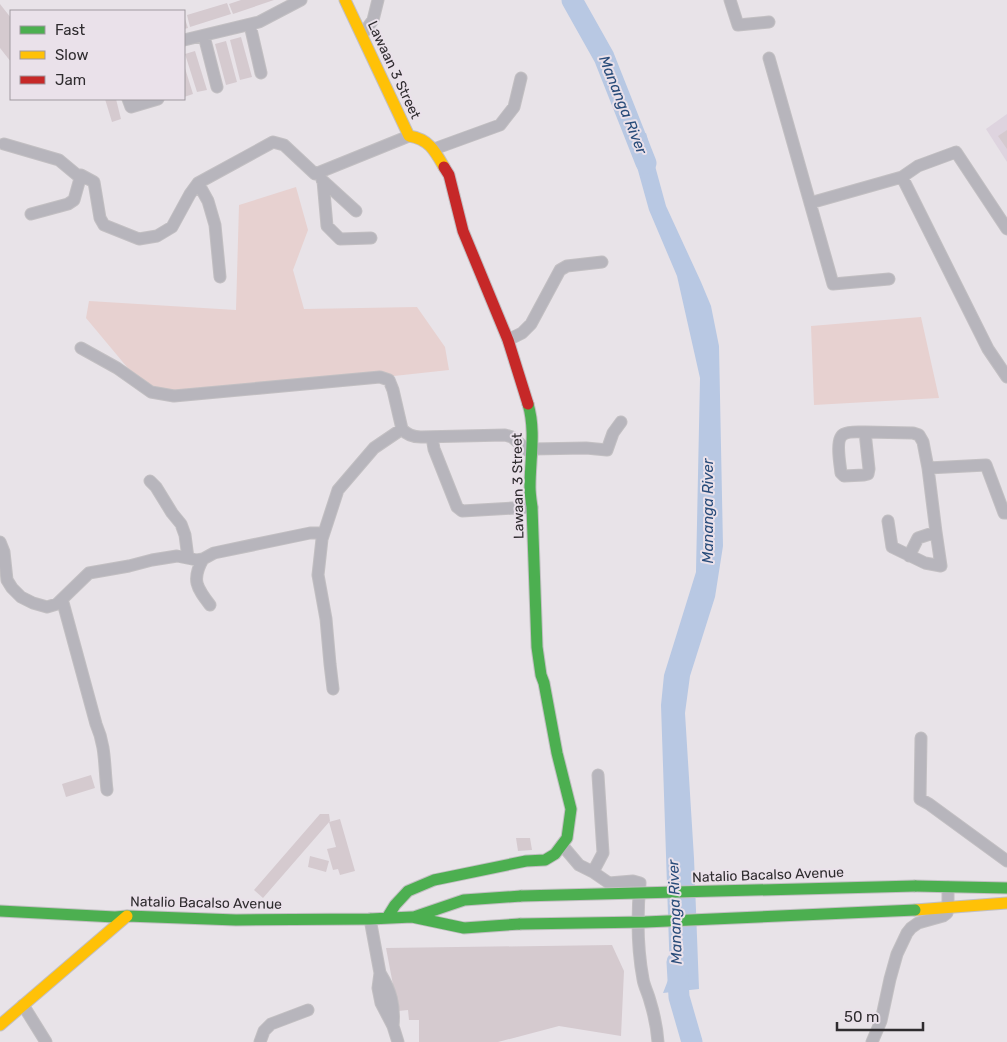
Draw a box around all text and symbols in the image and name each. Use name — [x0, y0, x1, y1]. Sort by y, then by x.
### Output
legend — [10, 10, 185, 100]
street label: Lawaan 3 Street — [364, 18, 424, 122]
text: Fast — [55, 21, 85, 39]
text: Slow — [55, 46, 88, 64]
water label: Mananga River — [595, 53, 651, 158]
text: Jam — [55, 71, 86, 89]
street label: Lawaan 3 Street — [509, 432, 527, 539]
water label: Mananga River — [699, 457, 717, 563]
water label: Mananga River — [664, 858, 686, 965]
street label: Natalio Bacalso Avenue — [692, 864, 844, 886]
street label: Natalio Bacalso Avenue — [130, 893, 282, 913]
scale bar — [837, 1000, 923, 1032]
text: 50 m — [844, 1008, 879, 1026]

